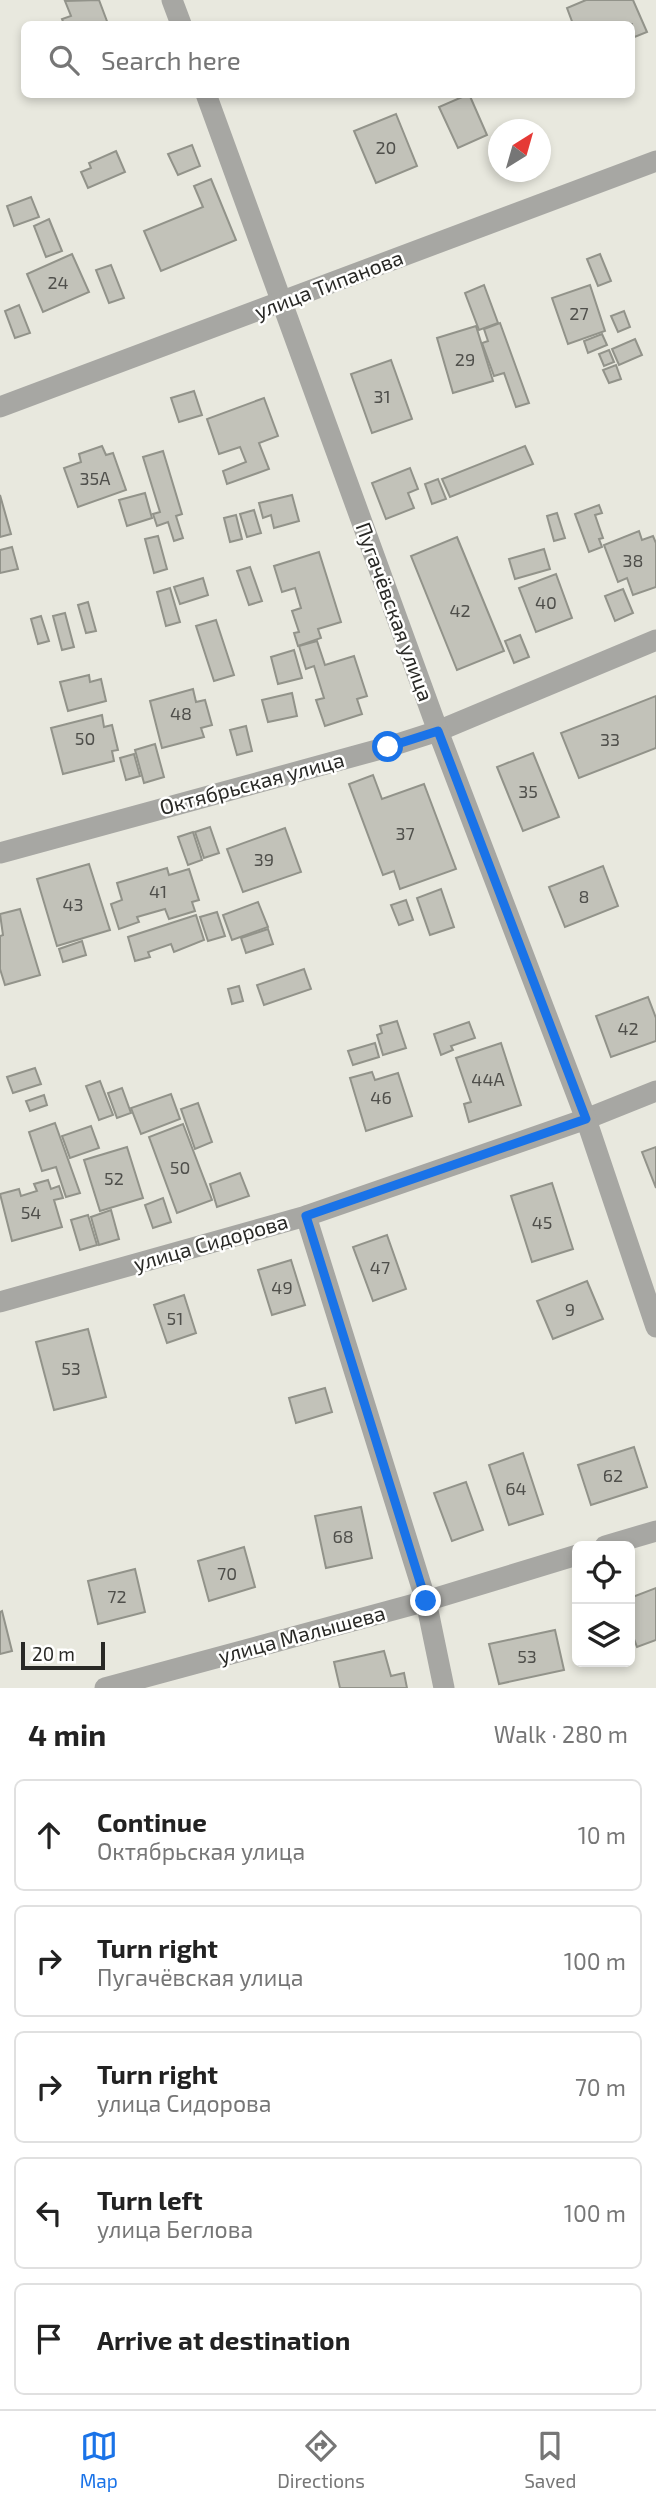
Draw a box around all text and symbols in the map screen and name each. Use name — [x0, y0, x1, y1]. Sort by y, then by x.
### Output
search box — [21, 21, 635, 98]
icon: search — [45, 41, 83, 79]
text: Search here — [101, 44, 241, 75]
north arrow — [488, 119, 551, 182]
house number: 20 — [376, 136, 396, 158]
street label: улица Типанова — [251, 244, 407, 324]
house number: 24 — [47, 271, 69, 293]
house number: 27 — [569, 302, 589, 324]
house number: 29 — [455, 348, 475, 370]
house number: 31 — [373, 385, 391, 407]
house number: 35А — [80, 467, 111, 489]
street label: Пугачёвская улица — [350, 519, 439, 705]
house number: 38 — [623, 549, 643, 571]
house number: 40 — [535, 591, 557, 613]
house number: 42 — [449, 599, 471, 621]
house number: 48 — [170, 702, 192, 724]
house number: 50 — [75, 727, 95, 749]
house number: 33 — [600, 728, 620, 750]
route start — [372, 731, 403, 762]
street label: Октябрьская улица — [157, 746, 347, 820]
house number: 35 — [518, 780, 538, 802]
house number: 37 — [395, 822, 415, 844]
house number: 39 — [254, 848, 274, 870]
house number: 41 — [149, 880, 167, 902]
house number: 8 — [579, 885, 589, 907]
house number: 43 — [62, 893, 84, 915]
house number: 42 — [617, 1017, 639, 1039]
house number: 44А — [471, 1068, 505, 1090]
house number: 46 — [370, 1086, 392, 1108]
house number: 50 — [170, 1156, 190, 1178]
house number: 52 — [104, 1167, 124, 1189]
house number: 54 — [21, 1201, 41, 1223]
street label: улица Сидорова — [131, 1208, 291, 1276]
house number: 45 — [532, 1211, 552, 1233]
house number: 47 — [370, 1256, 390, 1278]
house number: 49 — [271, 1276, 293, 1298]
house number: 9 — [565, 1298, 575, 1320]
house number: 51 — [167, 1307, 183, 1329]
house number: 53 — [61, 1357, 81, 1379]
house number: 62 — [603, 1464, 623, 1486]
house number: 64 — [505, 1477, 527, 1499]
house number: 68 — [332, 1525, 354, 1547]
map controls — [572, 1541, 635, 1667]
button: locate — [572, 1541, 635, 1604]
house number: 70 — [217, 1562, 237, 1584]
house number: 72 — [107, 1585, 127, 1607]
route end — [410, 1585, 441, 1616]
street label: улица Малышева — [215, 1599, 388, 1669]
button: layers — [572, 1604, 635, 1667]
scale bar — [21, 1639, 105, 1671]
text: 20 m — [32, 1642, 75, 1665]
house number: 53 — [517, 1645, 537, 1667]
text: 4 min — [28, 1716, 106, 1752]
text: Walk · 280 m — [494, 1720, 628, 1748]
text: Continue — [97, 1806, 207, 1837]
icon: ahead — [30, 1816, 68, 1854]
text: 10 m — [578, 1821, 626, 1849]
text: Октябрьская улица — [97, 1837, 305, 1865]
text: Turn right — [97, 1932, 218, 1963]
icon: right — [30, 1942, 68, 1980]
text: 100 m — [564, 1947, 626, 1975]
text: Пугачёвская улица — [97, 1963, 304, 1991]
text: Turn right — [97, 2058, 218, 2089]
icon: right — [30, 2068, 68, 2106]
text: 70 m — [575, 2073, 626, 2101]
text: улица Сидорова — [97, 2089, 272, 2117]
text: Turn left — [97, 2184, 203, 2215]
icon: left — [30, 2194, 68, 2232]
text: 100 m — [564, 2199, 626, 2227]
text: улица Беглова — [97, 2215, 253, 2243]
icon: arrive — [30, 2320, 68, 2358]
text: Arrive at destination — [97, 2324, 350, 2355]
tab: Map — [80, 2427, 118, 2492]
tab: Directions — [277, 2427, 365, 2492]
tab: Saved — [524, 2427, 576, 2492]

